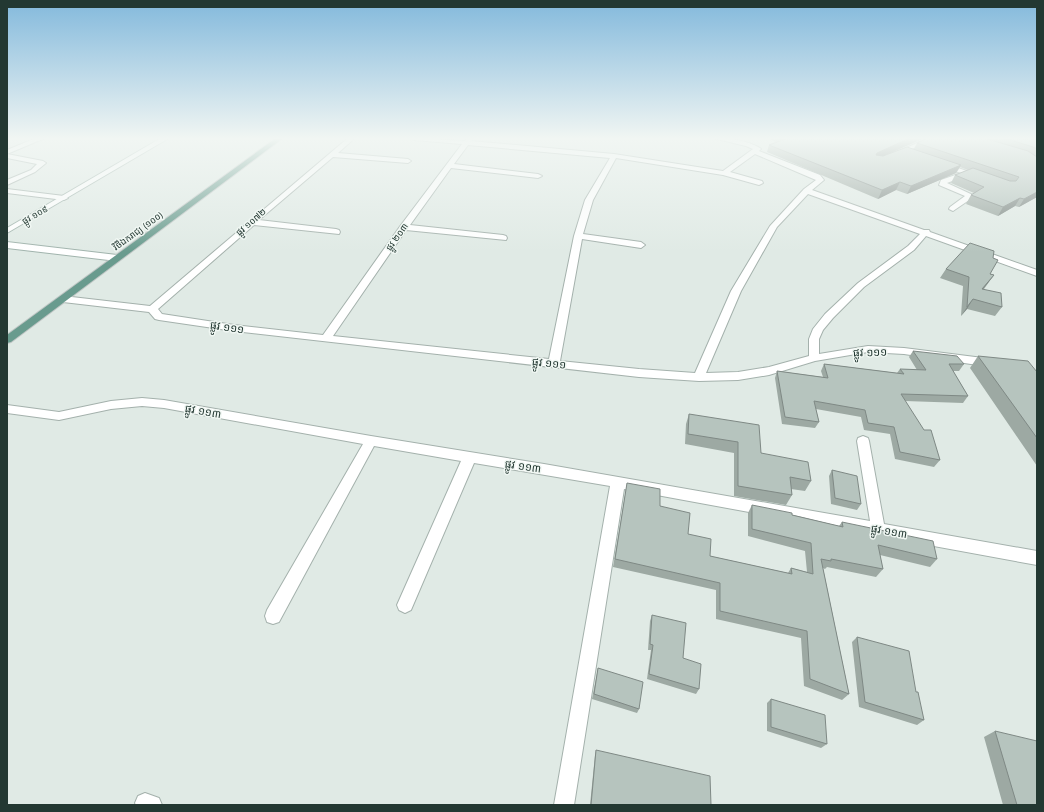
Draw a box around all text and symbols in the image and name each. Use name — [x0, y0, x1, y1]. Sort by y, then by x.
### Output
street label: ផ្លូវ ១០៩ — [20, 203, 51, 229]
street label: ផ្លូវ ១០៧២ — [233, 206, 270, 240]
street label: វិថីឯករាជ្យ (១០០) — [110, 209, 165, 254]
street label: ផ្លូវ ២០៣ — [383, 221, 412, 254]
street label: ផ្លូវ ១១១ — [209, 318, 245, 340]
street label: ផ្លូវ ១១១ — [853, 344, 888, 363]
street label: ផ្លូវ ១១១ — [531, 354, 567, 375]
street label: ផ្លូវ ១១៣ — [183, 401, 222, 424]
street label: ផ្លូវ ១១៣ — [503, 457, 542, 479]
street label: ផ្លូវ ១១៣ — [869, 521, 908, 544]

